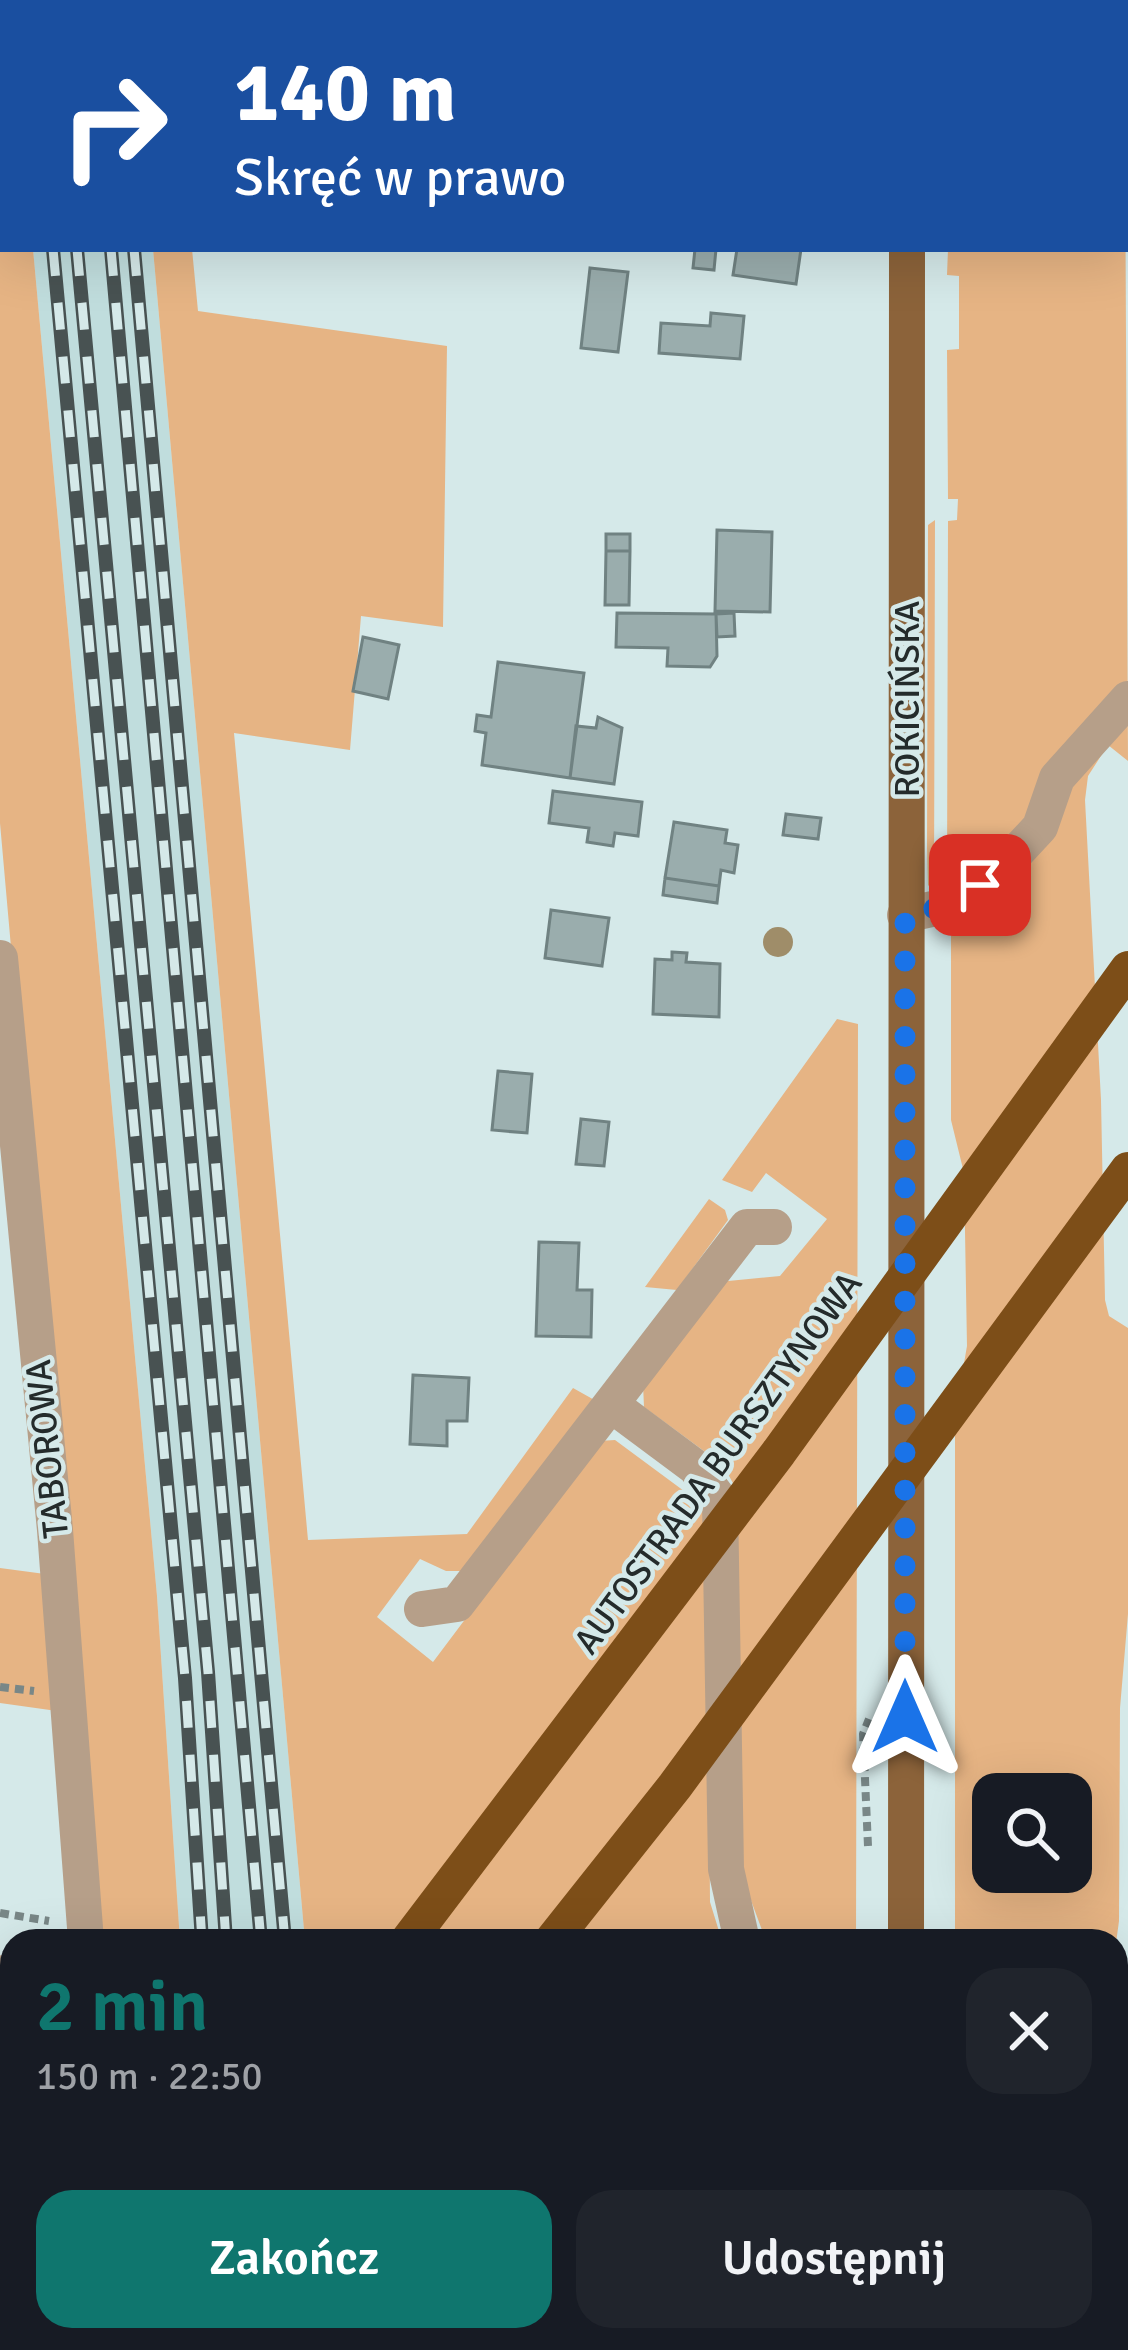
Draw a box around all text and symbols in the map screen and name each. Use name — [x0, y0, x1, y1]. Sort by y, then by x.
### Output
text: 140 m — [234, 41, 456, 145]
icon: right — [36, 48, 192, 204]
text: Skręć w prawo — [234, 144, 566, 211]
street label: ROKICIŃSKA — [885, 600, 930, 798]
pin — [929, 834, 1031, 936]
icon: arrive — [947, 852, 1013, 918]
street label: AUTOSTRADA BURSZTYNOWA — [564, 1263, 872, 1663]
street label: TABOROWA — [16, 1357, 79, 1540]
position arrow — [842, 1654, 968, 1780]
map controls — [972, 1773, 1092, 1893]
button: search — [972, 1773, 1092, 1893]
text: 2 min — [36, 1962, 208, 2051]
button: close — [966, 1968, 1092, 2094]
text: 150 m · 22:50 — [36, 2052, 263, 2100]
button: Zakończ — [36, 2190, 552, 2328]
button: Udostępnij — [576, 2190, 1092, 2328]

